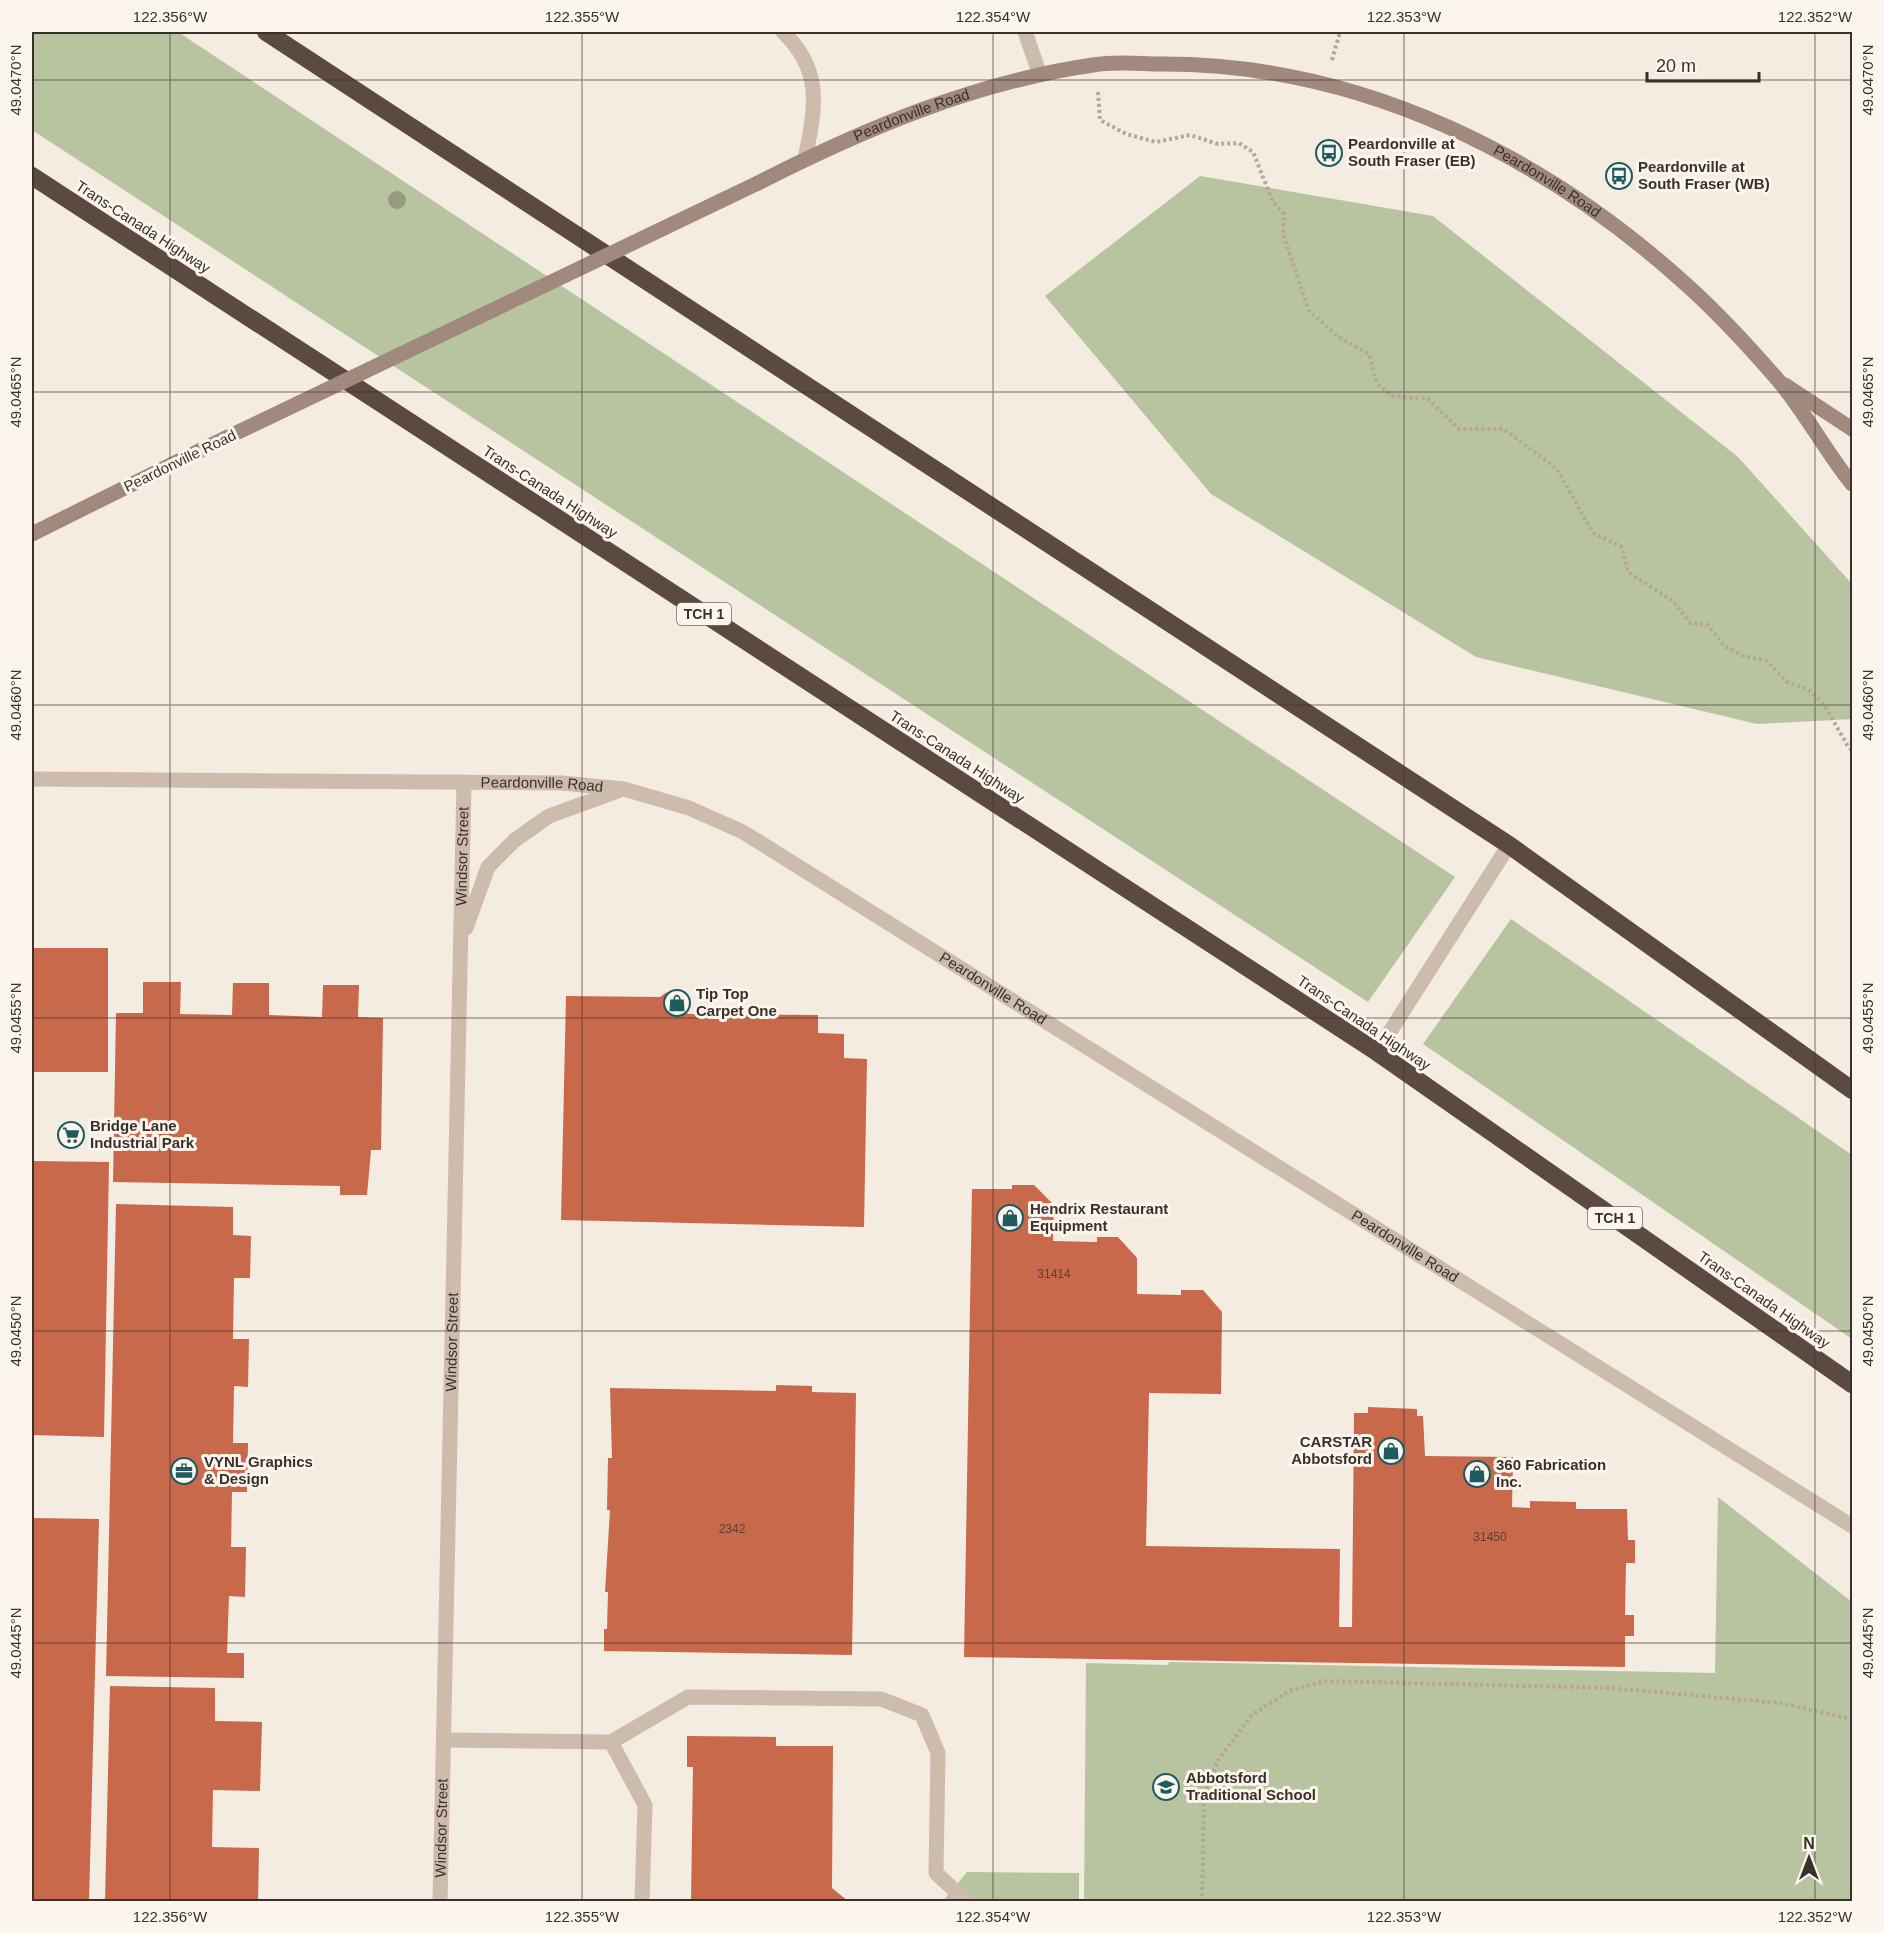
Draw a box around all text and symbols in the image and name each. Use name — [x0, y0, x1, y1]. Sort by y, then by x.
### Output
text: 122.356°W — [133, 8, 208, 25]
text: 122.355°W — [545, 8, 620, 25]
text: 122.354°W — [956, 8, 1031, 25]
text: 122.353°W — [1367, 8, 1442, 25]
text: 122.352°W — [1778, 8, 1853, 25]
text: 49.0470°N — [7, 44, 24, 116]
text: 49.0470°N — [1859, 44, 1876, 116]
scale bar — [1647, 45, 1760, 83]
text: 20 m — [1656, 56, 1696, 76]
street label: Peardonville Road — [851, 85, 971, 144]
place label: Peardonville at South Fraser (EB) — [1348, 135, 1476, 169]
bus stop icon: Peardonville at South Fraser (EB) — [1314, 138, 1344, 168]
street label: Peardonville Road — [1491, 142, 1604, 220]
place label: Peardonville at South Fraser (WB) — [1638, 158, 1770, 192]
bus stop icon: Peardonville at South Fraser (WB) — [1604, 161, 1634, 191]
street label: Trans-Canada Highway — [73, 177, 214, 277]
text: 49.0465°N — [7, 356, 24, 428]
text: 49.0465°N — [1859, 356, 1876, 428]
street label: Peardonville Road — [121, 426, 239, 495]
street label: Trans-Canada Highway — [480, 442, 621, 542]
road number: TCH 1 — [677, 603, 731, 625]
text: 49.0460°N — [7, 669, 24, 741]
text: 49.0460°N — [1859, 669, 1876, 741]
street label: Trans-Canada Highway — [887, 707, 1028, 807]
street label: Peardonville Road — [481, 773, 604, 795]
street label: Windsor Street — [452, 806, 472, 906]
street label: Peardonville Road — [937, 948, 1050, 1028]
street label: Trans-Canada Highway — [1294, 972, 1435, 1074]
text: 49.0455°N — [7, 982, 24, 1054]
text: 49.0455°N — [1859, 982, 1876, 1054]
place label: Tip Top Carpet One — [696, 985, 777, 1019]
shop icon: Tip Top Carpet One — [662, 988, 692, 1018]
place label: Bridge Lane Industrial Park — [90, 1117, 195, 1151]
supermarket icon: Bridge Lane Industrial Park — [56, 1120, 86, 1150]
place label: Hendrix Restaurant Equipment — [1030, 1200, 1168, 1234]
shop icon: Hendrix Restaurant Equipment — [995, 1203, 1025, 1233]
street label: Peardonville Road — [1349, 1206, 1462, 1286]
road number: TCH 1 — [1588, 1207, 1642, 1229]
street label: Trans-Canada Highway — [1695, 1248, 1834, 1352]
house number: 31414 — [1037, 1267, 1071, 1281]
street label: Windsor Street — [442, 1291, 461, 1392]
text: 49.0450°N — [7, 1295, 24, 1367]
text: 49.0450°N — [1859, 1295, 1876, 1367]
place label: CARSTAR Abbotsford — [1291, 1433, 1372, 1467]
shop icon: CARSTAR Abbotsford — [1376, 1436, 1406, 1466]
place label: VYNL Graphics & Design — [204, 1453, 313, 1487]
office icon: VYNL Graphics & Design — [169, 1456, 199, 1486]
place label: 360 Fabrication Inc. — [1496, 1456, 1606, 1490]
shop icon: 360 Fabrication Inc. — [1462, 1459, 1492, 1489]
house number: 2342 — [719, 1522, 746, 1536]
house number: 31450 — [1473, 1530, 1507, 1544]
text: 49.0445°N — [7, 1607, 24, 1679]
text: 49.0445°N — [1859, 1607, 1876, 1679]
place label: Abbotsford Traditional School — [1186, 1769, 1316, 1803]
school or university icon: Abbotsford Traditional School — [1151, 1772, 1181, 1802]
street label: Windsor Street — [432, 1777, 451, 1878]
north arrow — [1779, 1828, 1839, 1888]
text: N — [1803, 1835, 1815, 1852]
text: 122.356°W — [133, 1908, 208, 1925]
text: 122.355°W — [545, 1908, 620, 1925]
text: 122.354°W — [956, 1908, 1031, 1925]
text: 122.353°W — [1367, 1908, 1442, 1925]
text: 122.352°W — [1778, 1908, 1853, 1925]

